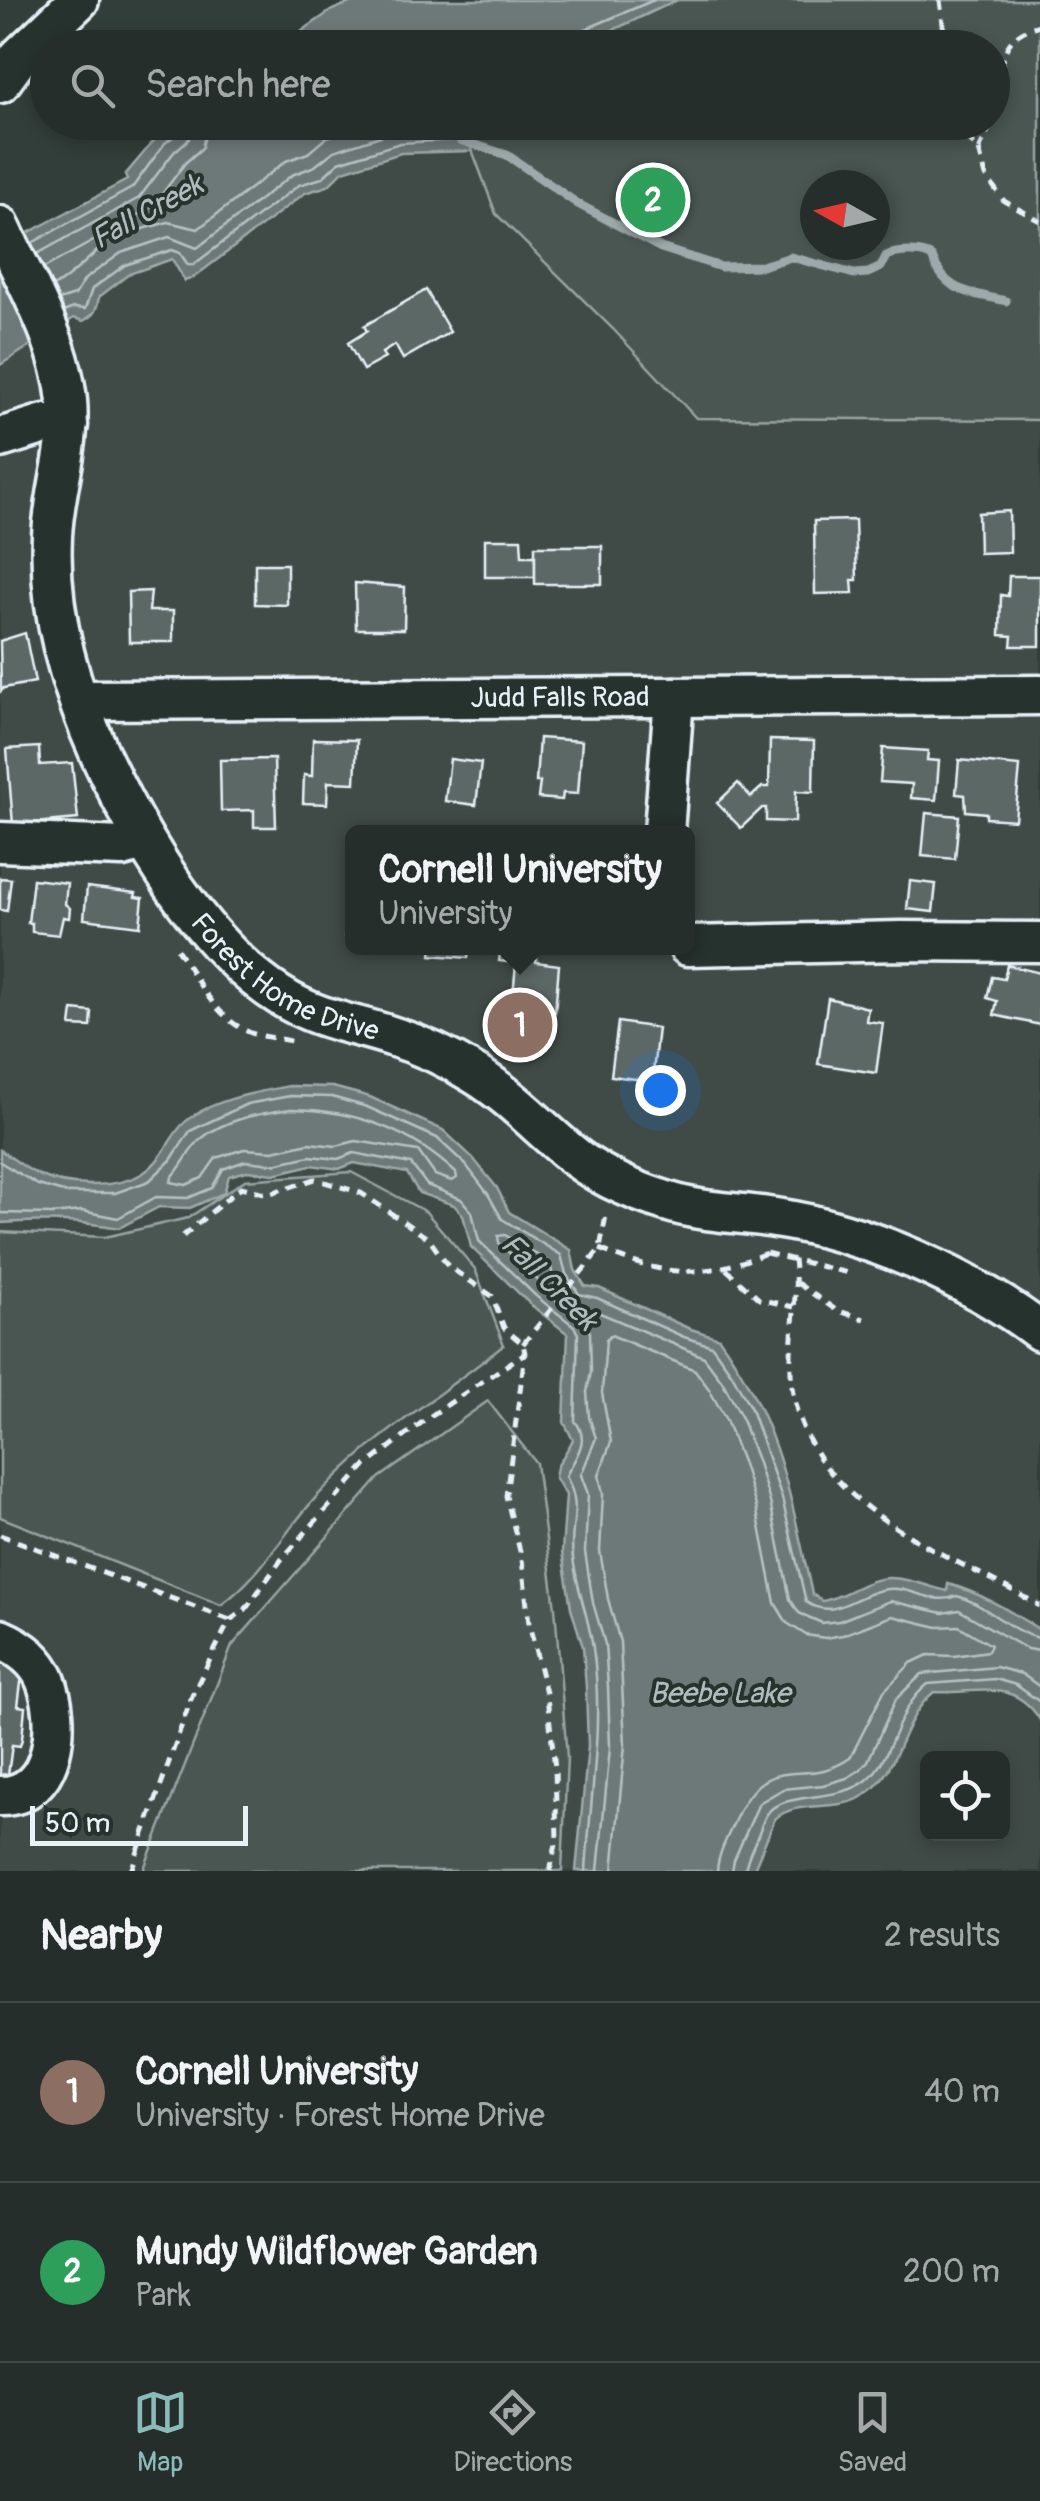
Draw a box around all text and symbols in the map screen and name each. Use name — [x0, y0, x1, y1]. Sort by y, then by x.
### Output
search box — [30, 30, 1010, 140]
icon: search — [65, 58, 120, 113]
text: Search here — [145, 61, 331, 109]
pin: 2 — [620, 162, 686, 238]
water label: Fall Creek — [85, 165, 211, 258]
north arrow — [800, 170, 890, 260]
street label: Judd Falls Road — [470, 680, 650, 715]
popup — [345, 825, 695, 955]
text: Cornell University — [378, 846, 662, 894]
text: University — [378, 894, 512, 934]
street label: Forest Home Drive — [183, 906, 383, 1049]
pin: 1 — [488, 988, 552, 1062]
your location — [635, 1065, 686, 1116]
water label: Fall Creek — [493, 1226, 607, 1340]
water label: Beebe Lake — [650, 1675, 794, 1712]
map controls — [920, 1751, 1010, 1841]
button: locate — [920, 1751, 1010, 1841]
scale bar — [30, 1801, 248, 1846]
text: 50 m — [45, 1806, 110, 1841]
text: Nearby — [40, 1910, 162, 1962]
text: 2 results — [884, 1916, 1000, 1956]
text: Cornell University — [135, 2048, 418, 2096]
text: 1 — [66, 2072, 79, 2112]
text: 40 m — [924, 2072, 1000, 2112]
text: University · Forest Home Drive — [135, 2096, 545, 2136]
text: Mundy Wildflower Garden — [135, 2228, 538, 2276]
text: 2 — [64, 2252, 81, 2292]
text: 200 m — [903, 2252, 1000, 2292]
text: Park — [135, 2276, 191, 2316]
tab: Map — [133, 2385, 188, 2480]
tab: Directions — [453, 2385, 572, 2480]
tab: Saved — [838, 2385, 907, 2480]

